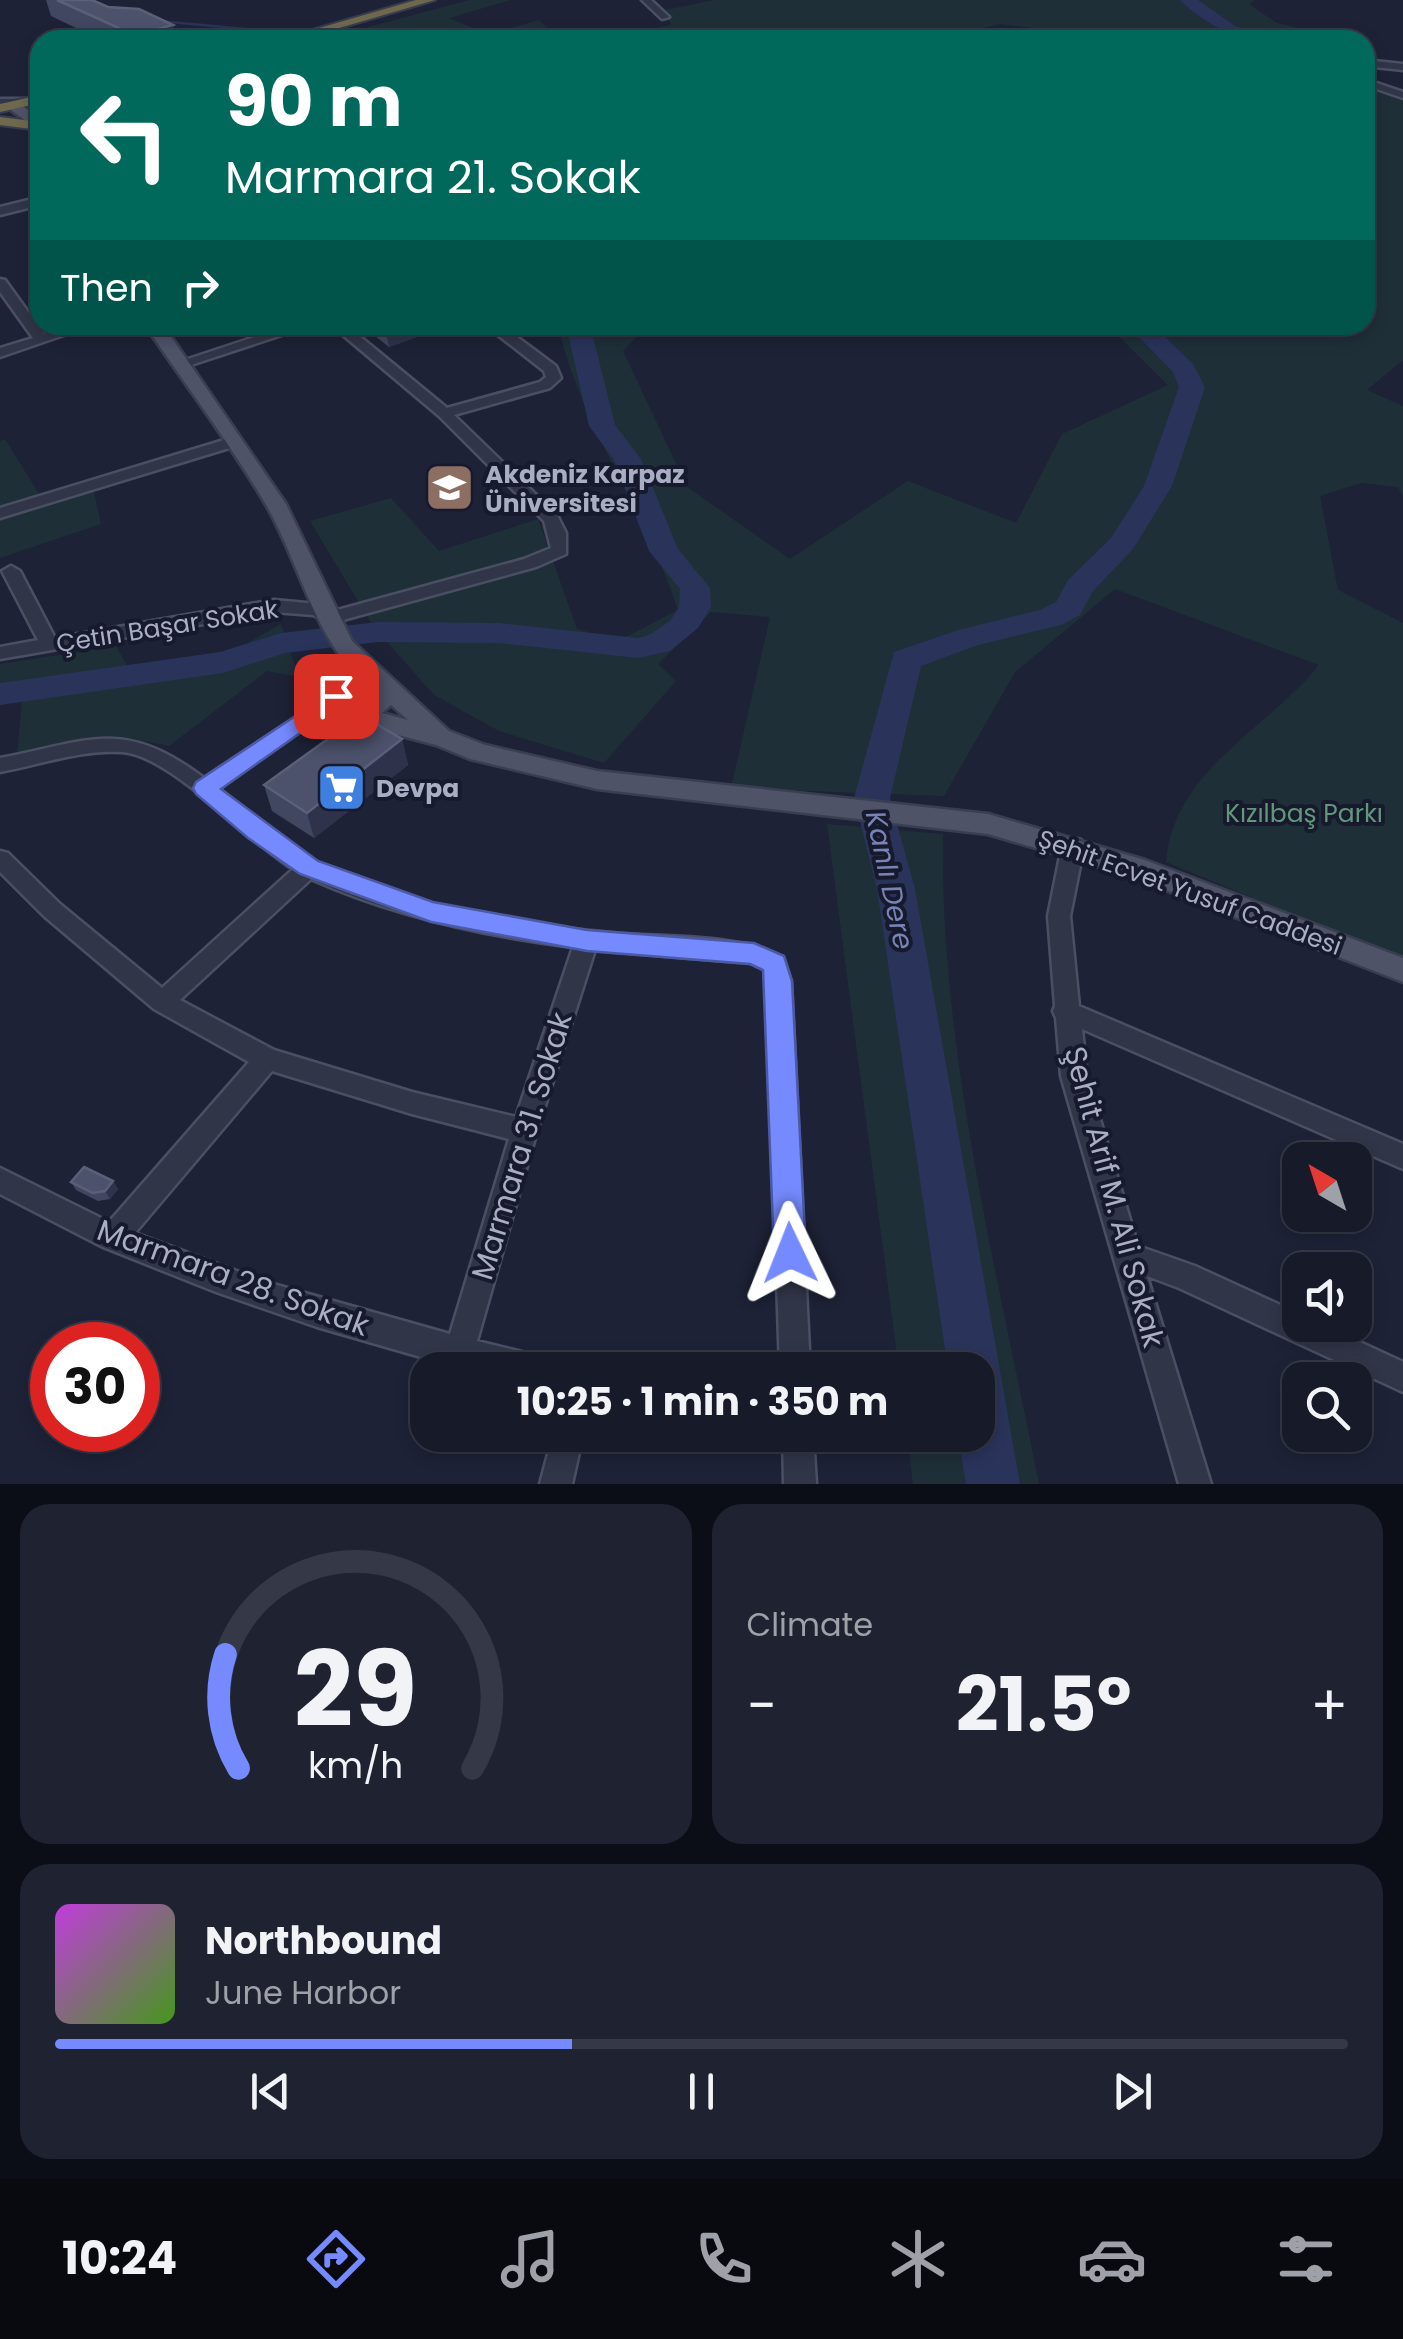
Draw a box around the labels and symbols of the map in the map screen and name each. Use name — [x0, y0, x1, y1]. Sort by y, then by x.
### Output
place label: Akdeniz Karpaz Üniversitesi — [485, 457, 685, 521]
school or university icon: Akdeniz Karpaz Üniversitesi — [424, 462, 476, 514]
street label: Çetin Başar Sokak — [54, 592, 281, 661]
pin — [294, 654, 379, 739]
supermarket icon: Devpa — [315, 762, 367, 814]
place label: Devpa — [376, 771, 459, 806]
park label: Kızılbaş Parkı — [1225, 796, 1383, 831]
water label: Kanlı Dere — [856, 807, 923, 953]
street label: Şehit Ecvet Yusuf Caddesi — [1033, 821, 1346, 964]
street label: Marmara 31. Sokak — [460, 1006, 583, 1285]
street label: Şehit Arif M. Ali Sokak — [1054, 1042, 1175, 1352]
north arrow — [1282, 1142, 1372, 1232]
position arrow — [738, 1201, 842, 1305]
street label: Marmara 28. Sokak — [91, 1208, 376, 1347]
speed limit sign: 30 — [30, 1322, 160, 1452]

